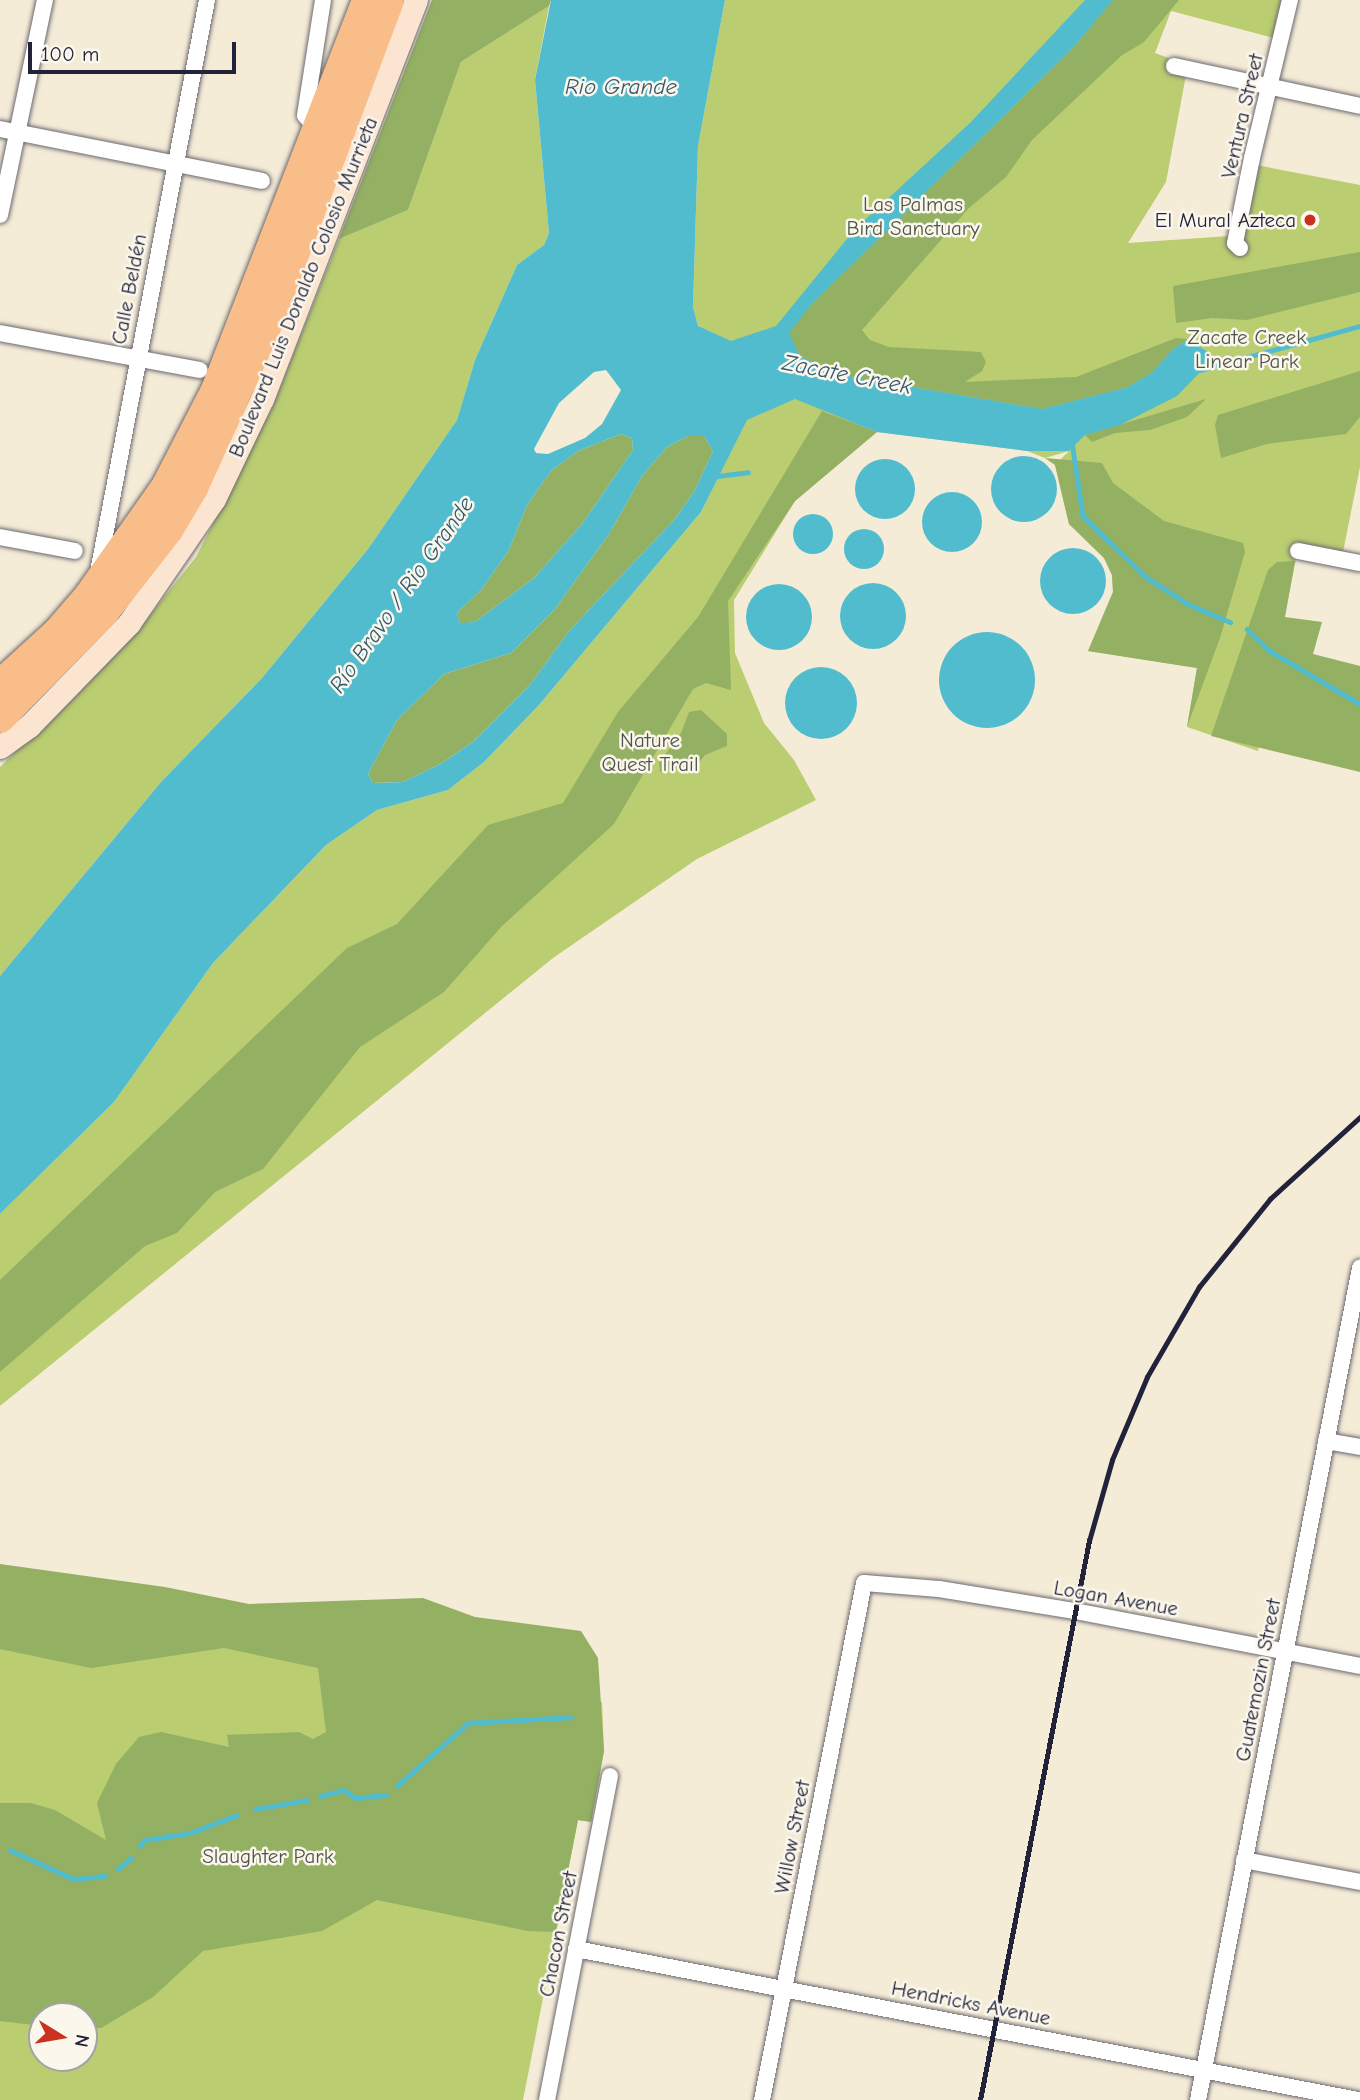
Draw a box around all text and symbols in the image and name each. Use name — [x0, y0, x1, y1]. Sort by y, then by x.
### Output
scale bar — [32, 28, 240, 72]
text: 100 m — [41, 42, 99, 66]
street label: Ventura Street — [1215, 51, 1269, 181]
water label: Rio Grande — [565, 73, 677, 101]
street label: Boulevard Luis Donaldo Colosio Murrieta — [223, 113, 383, 461]
park label: Las Palmas Bird Sanctuary — [846, 191, 980, 241]
place label: El Mural Azteca — [1155, 207, 1296, 233]
marker: El Mural Azteca — [1302, 212, 1318, 228]
street label: Calle Beldén — [106, 232, 152, 346]
park label: Zacate Creek Linear Park — [1188, 324, 1306, 374]
water label: Zacate Creek — [780, 349, 914, 401]
water label: Río Bravo / Rio Grande — [324, 492, 480, 698]
park label: Nature Quest Trail — [602, 727, 698, 777]
street label: Logan Avenue — [1052, 1575, 1180, 1621]
street label: Guatemozin Street — [1230, 1596, 1286, 1764]
street label: Willow Street — [769, 1778, 815, 1896]
park label: Slaughter Park — [202, 1843, 334, 1869]
street label: Chacon Street — [533, 1869, 583, 1999]
street label: Hendricks Avenue — [889, 1975, 1053, 2031]
north arrow — [28, 2002, 98, 2072]
text: N — [70, 2032, 94, 2049]

